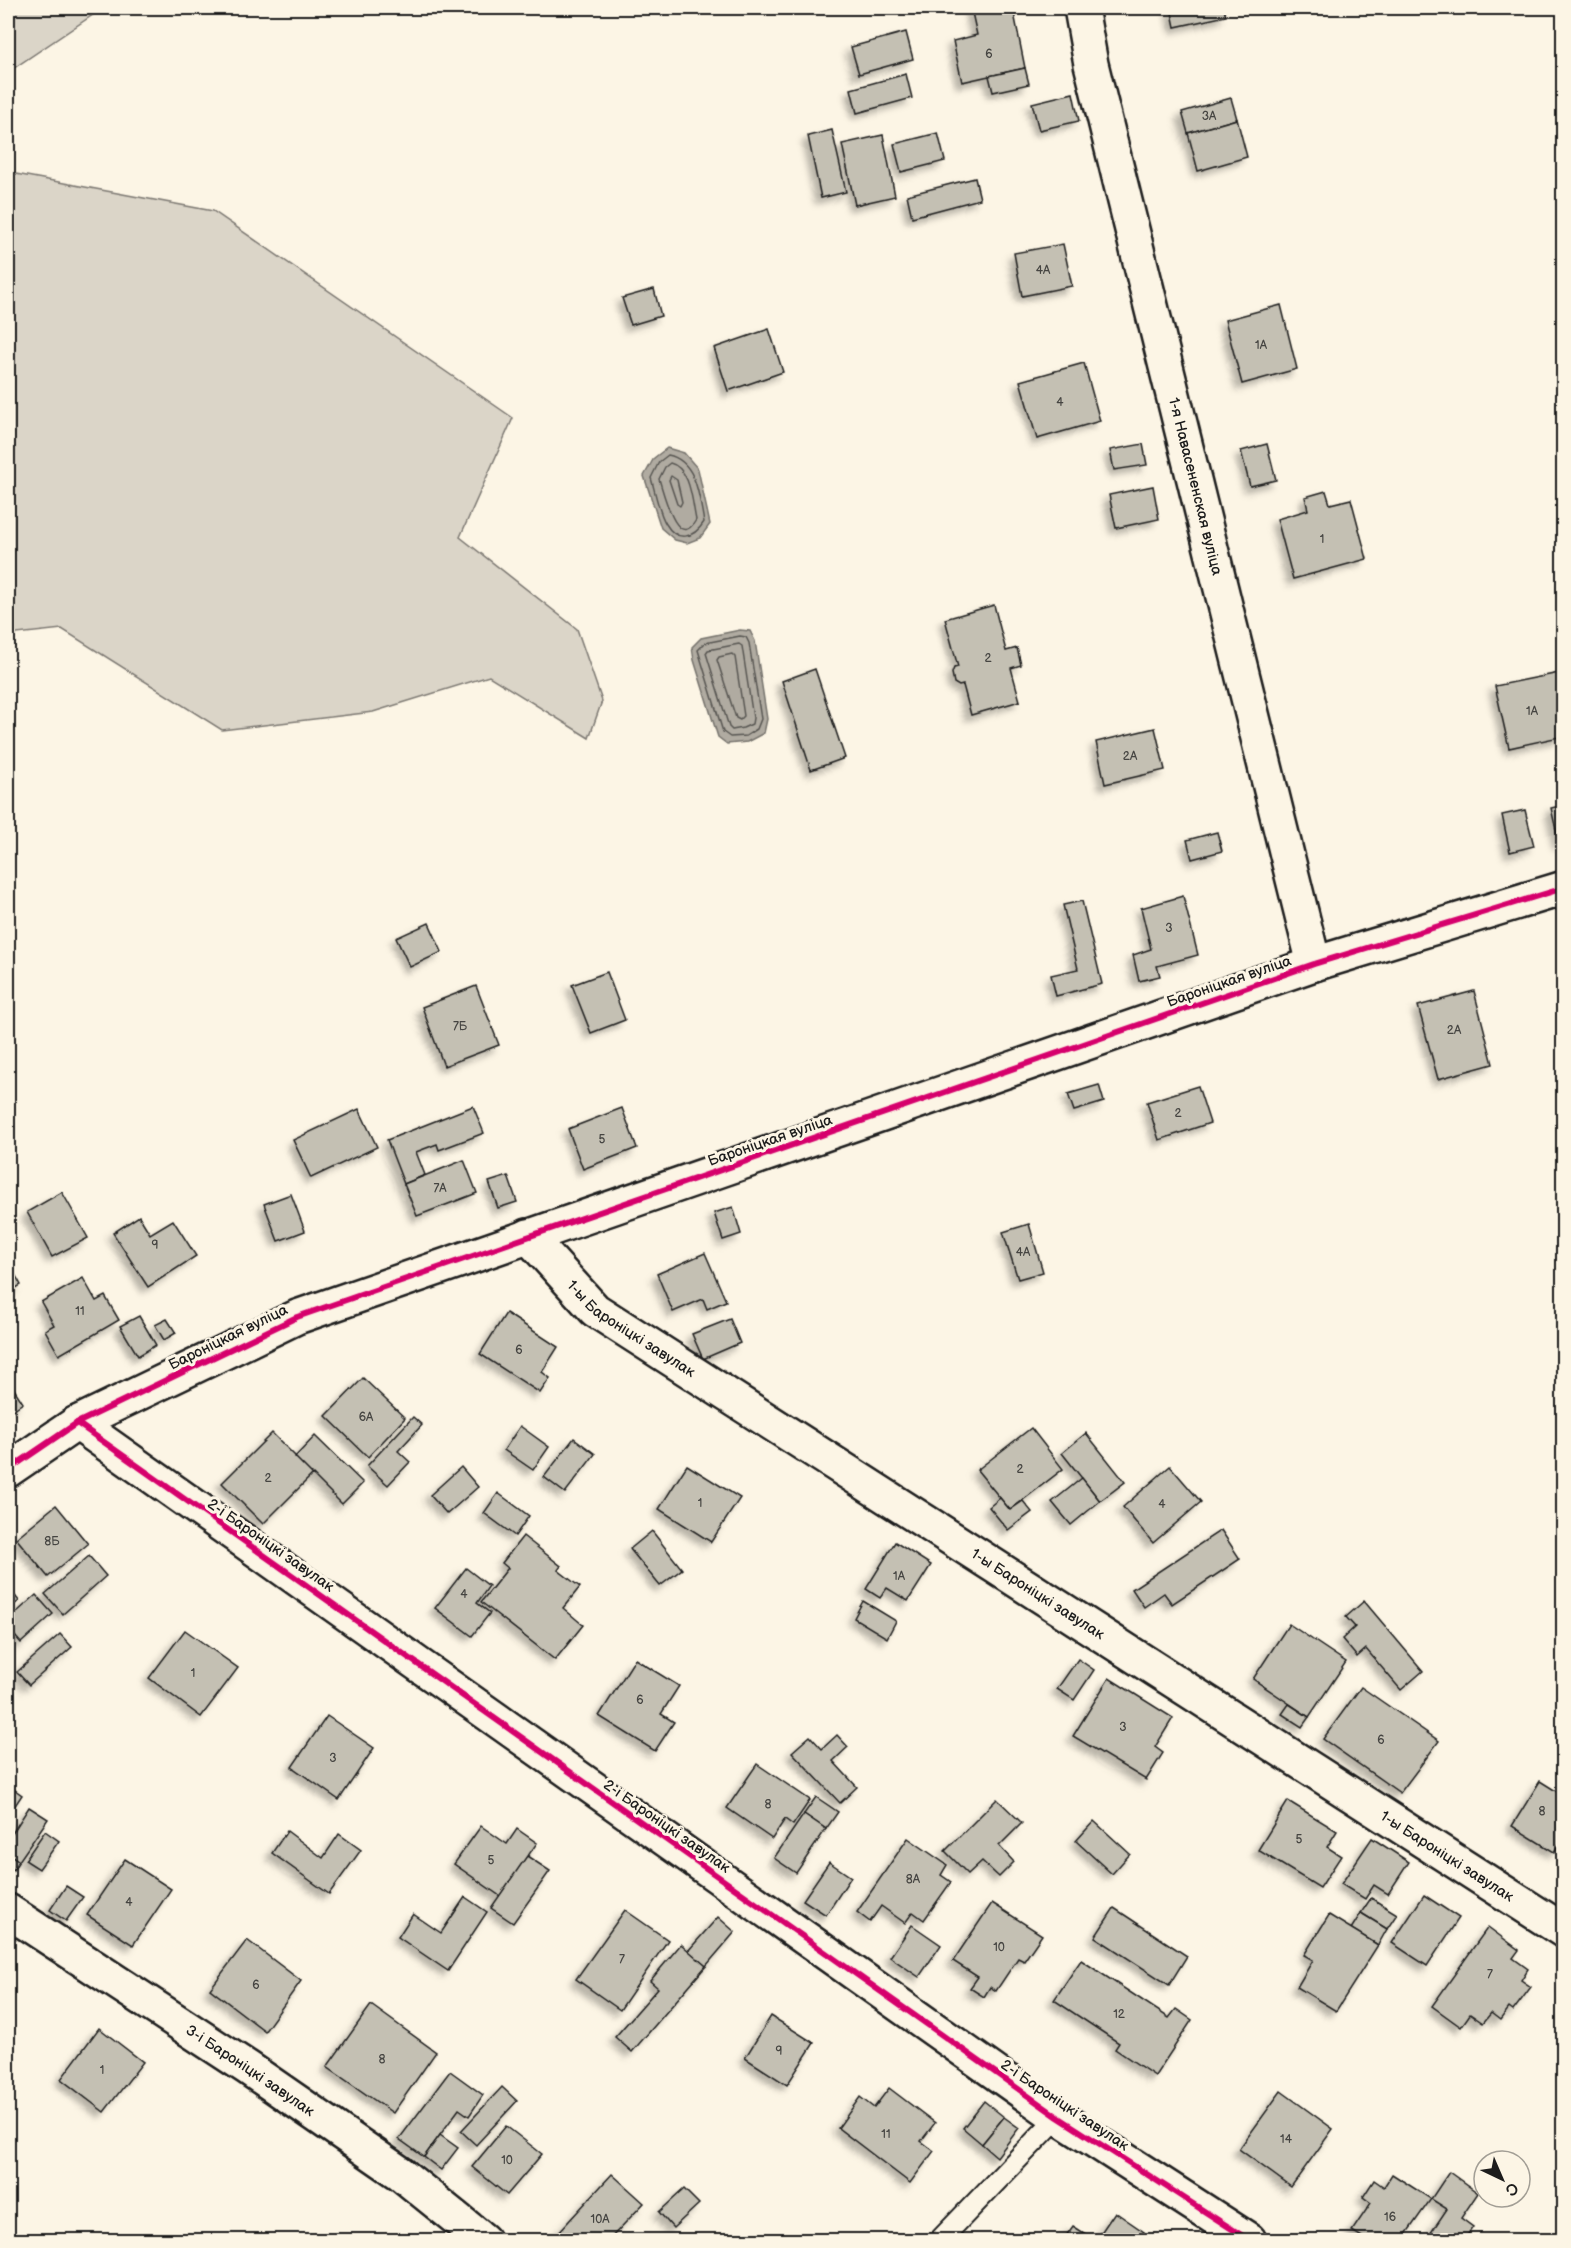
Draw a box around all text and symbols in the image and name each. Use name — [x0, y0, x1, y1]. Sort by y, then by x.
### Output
house number: 6 — [985, 47, 993, 62]
house number: 3А — [1202, 109, 1217, 124]
house number: 4А — [1036, 263, 1051, 278]
house number: 1А — [1255, 338, 1268, 353]
house number: 4 — [1056, 395, 1064, 410]
street label: 1-я Навасененская вуліца — [1164, 396, 1226, 578]
house number: 1 — [1320, 532, 1324, 547]
house number: 2 — [984, 651, 992, 666]
house number: 1А — [1526, 704, 1539, 719]
house number: 2А — [1123, 749, 1138, 764]
house number: 3 — [1165, 921, 1173, 936]
street label: Бароніцкая вуліца — [1165, 951, 1294, 1012]
house number: 7Б — [453, 1019, 468, 1034]
house number: 2А — [1447, 1023, 1462, 1038]
house number: 2 — [1174, 1106, 1182, 1121]
street label: Бароніцкая вуліца — [706, 1110, 835, 1171]
house number: 5 — [599, 1132, 606, 1147]
house number: 7А — [433, 1181, 447, 1196]
house number: 9 — [152, 1238, 159, 1253]
house number: 4А — [1016, 1245, 1031, 1260]
street label: 1-ы Бароніцкі завулак — [563, 1276, 699, 1382]
street label: Бароніцкая вуліца — [166, 1300, 291, 1375]
house number: 11 — [75, 1304, 85, 1319]
house number: 6 — [515, 1343, 523, 1358]
house number: 6А — [359, 1410, 374, 1425]
house number: 2 — [1016, 1462, 1024, 1477]
house number: 2 — [264, 1471, 272, 1486]
street label: 2-і Бароніцкі завулак — [204, 1494, 338, 1596]
house number: 1 — [698, 1496, 702, 1511]
house number: 4 — [1158, 1497, 1166, 1512]
house number: 8Б — [44, 1534, 60, 1549]
street label: 1-ы Бароніцкі завулак — [967, 1545, 1108, 1644]
house number: 1А — [893, 1569, 906, 1584]
house number: 4 — [460, 1587, 468, 1602]
house number: 1 — [191, 1666, 195, 1681]
house number: 6 — [636, 1693, 644, 1708]
house number: 3 — [1119, 1720, 1127, 1735]
house number: 6 — [1377, 1733, 1385, 1748]
house number: 3 — [329, 1751, 337, 1766]
street label: 2-і Бароніцкі завулак — [600, 1775, 734, 1877]
house number: 8 — [765, 1797, 772, 1812]
house number: 8 — [1539, 1804, 1546, 1819]
street label: 1-ы Бароніцкі завулак — [1377, 1807, 1517, 1906]
house number: 5 — [1296, 1832, 1303, 1847]
house number: 5 — [488, 1853, 495, 1868]
house number: 8А — [906, 1872, 921, 1887]
house number: 4 — [125, 1895, 133, 1910]
house number: 10 — [993, 1940, 1005, 1955]
house number: 7 — [619, 1952, 625, 1967]
house number: 7 — [1487, 1967, 1493, 1982]
house number: 6 — [252, 1978, 260, 1993]
house number: 12 — [1113, 2007, 1125, 2022]
street label: 3-і Бароніцкі завулак — [182, 2021, 318, 2121]
house number: 9 — [776, 2044, 783, 2059]
house number: 8 — [379, 2052, 386, 2067]
street label: 2-і Бароніцкі завулак — [997, 2055, 1132, 2155]
house number: 1 — [100, 2063, 104, 2078]
house number: 11 — [881, 2127, 891, 2142]
house number: 14 — [1280, 2132, 1293, 2147]
north arrow — [1472, 2149, 1532, 2209]
house number: 10 — [501, 2153, 513, 2168]
text: С — [1501, 2178, 1522, 2199]
house number: 16 — [1384, 2210, 1396, 2225]
house number: 10А — [591, 2212, 610, 2227]

